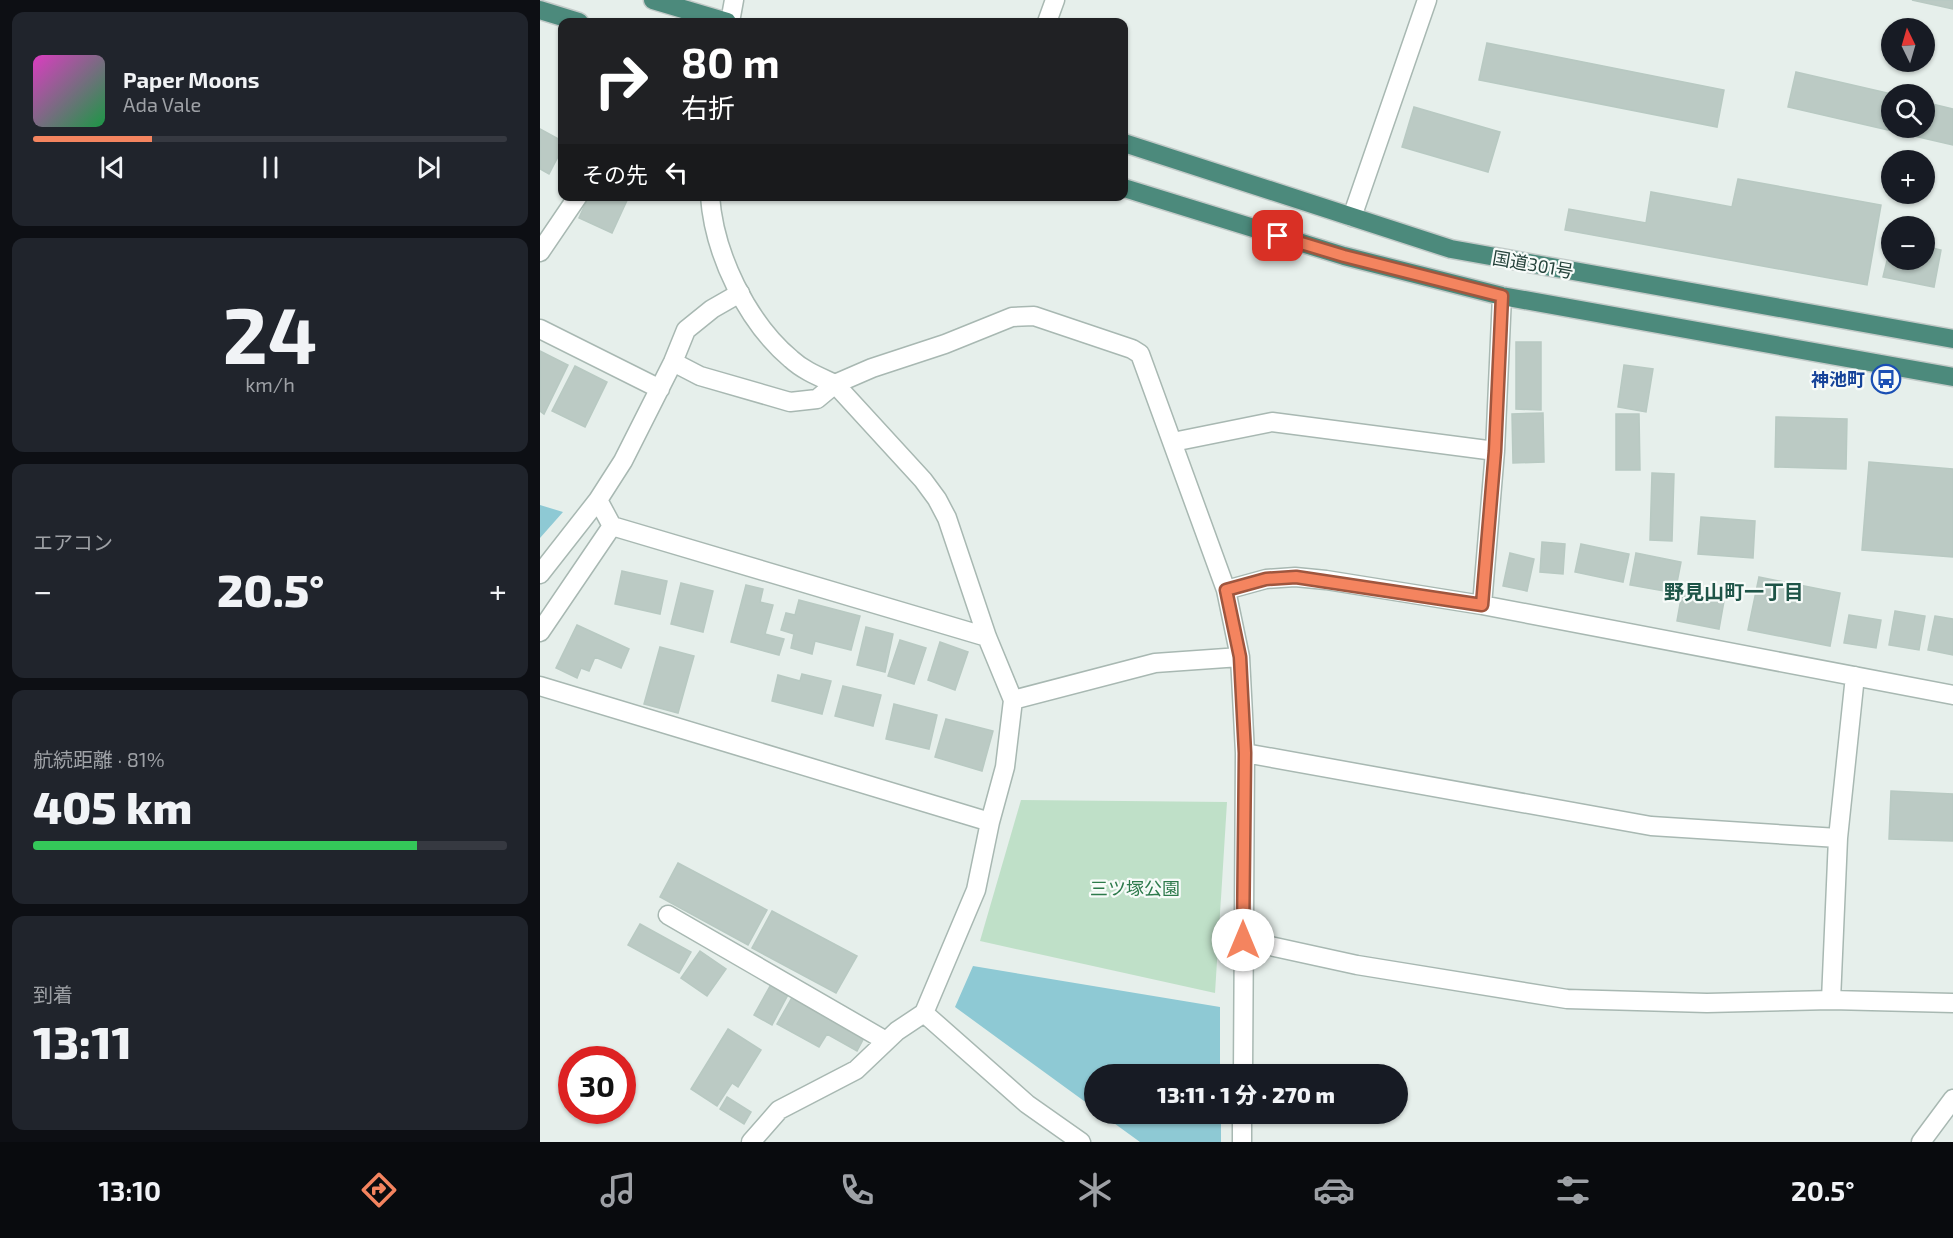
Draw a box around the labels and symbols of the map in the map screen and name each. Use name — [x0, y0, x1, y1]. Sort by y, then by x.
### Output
north arrow — [1881, 18, 1935, 72]
pin — [1252, 210, 1303, 261]
street label: 国道301号 — [1491, 246, 1575, 282]
bus stop icon: 神池町 — [1870, 363, 1902, 395]
place label: 神池町 — [1811, 368, 1865, 390]
district label: 野見山町一丁目 — [1664, 579, 1804, 603]
park label: 三ツ塚公園 — [1090, 877, 1180, 899]
position arrow — [1211, 908, 1275, 972]
speed limit sign: 30 — [558, 1046, 636, 1124]

